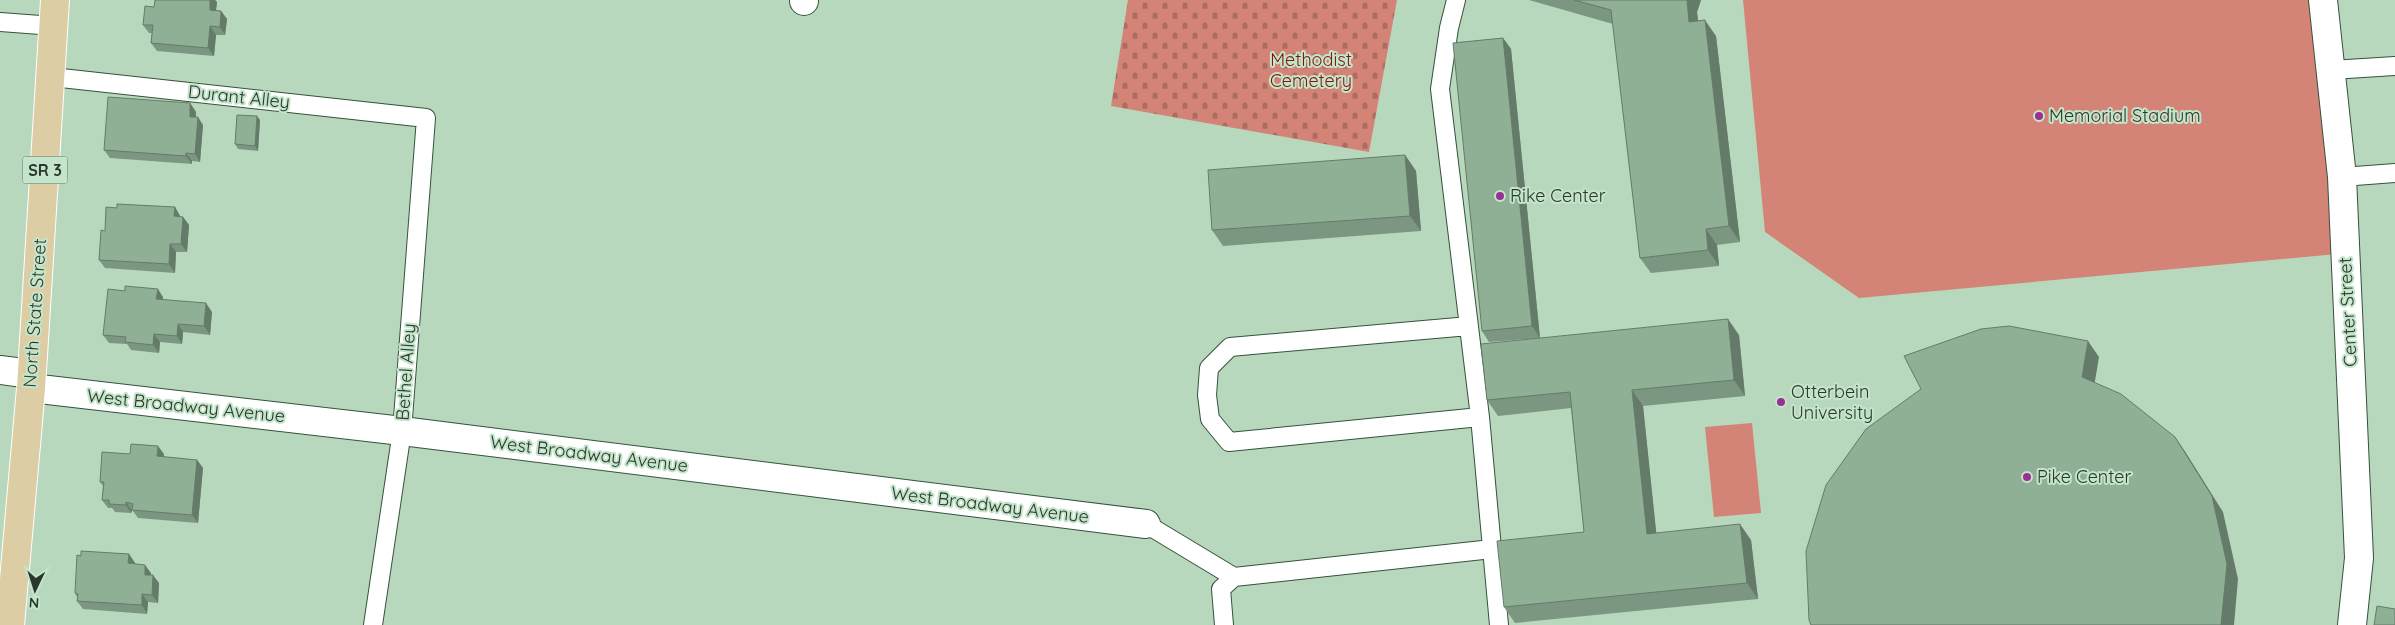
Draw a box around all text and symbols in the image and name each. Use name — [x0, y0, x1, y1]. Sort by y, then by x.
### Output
park label: Methodist Cemetery — [1270, 48, 1352, 92]
street label: Durant Alley — [187, 80, 291, 113]
place label: Memorial Stadium — [2049, 104, 2201, 127]
marker: Memorial Stadium — [2033, 110, 2045, 122]
road number: SR 3 — [22, 156, 68, 184]
place label: Rike Center — [1510, 184, 1606, 207]
marker: Rike Center — [1494, 190, 1506, 202]
street label: North State Street — [18, 238, 51, 388]
street label: Center Street — [2333, 257, 2362, 367]
street label: Bethel Alley — [391, 323, 420, 421]
place label: Otterbein University — [1791, 380, 1873, 424]
street label: West Broadway Avenue — [86, 384, 286, 427]
marker: Otterbein University — [1775, 396, 1787, 408]
street label: West Broadway Avenue — [489, 430, 689, 477]
place label: Pike Center — [2037, 465, 2131, 488]
marker: Pike Center — [2021, 471, 2033, 483]
street label: West Broadway Avenue — [890, 481, 1090, 528]
north arrow — [10, 565, 60, 615]
text: N — [28, 594, 40, 612]

